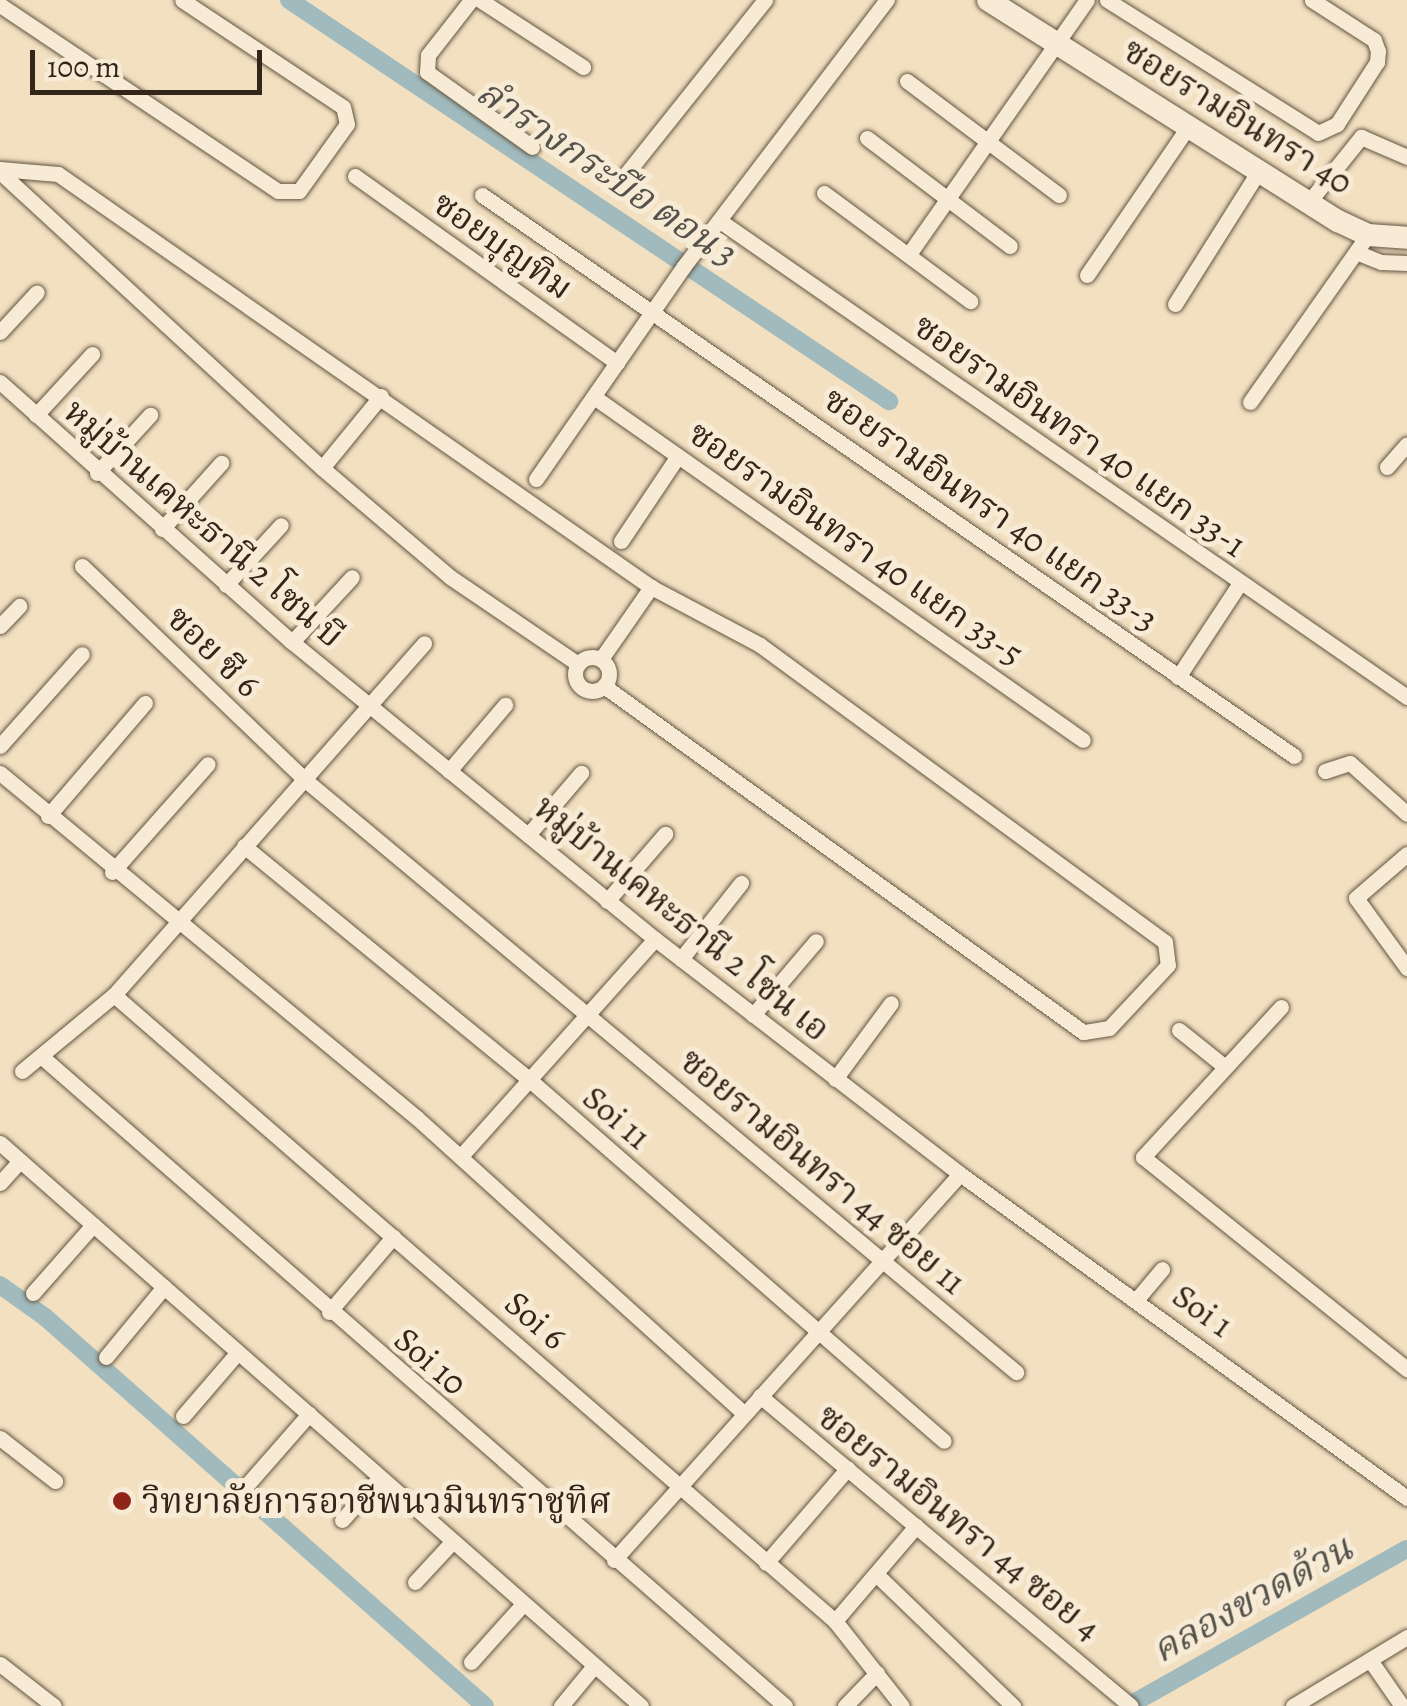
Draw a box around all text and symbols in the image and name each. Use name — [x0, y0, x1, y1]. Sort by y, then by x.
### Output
street label: ซอยรามอินทรา 40 — [1116, 29, 1360, 203]
scale bar — [35, 30, 268, 92]
text: 100 m — [47, 47, 120, 87]
water label: ลำรางกระบือ ตอน 3 — [468, 69, 746, 277]
street label: ซอยบุญทิม — [425, 182, 581, 308]
street label: ซอยรามอินทรา 40 แยก 33-1 — [906, 304, 1254, 566]
street label: ซอยรามอินทรา 40 แยก 33-3 — [816, 378, 1166, 640]
street label: หมู่บ้านเคหะธานี 2 โซน บี — [55, 390, 353, 656]
street label: ซอยรามอินทรา 40 แยก 33-5 — [681, 411, 1031, 675]
street label: ซอย ซี 6 — [158, 596, 270, 706]
street label: หมู่บ้านเคหะธานี 2 โซน เอ — [526, 786, 838, 1050]
street label: ซอยรามอินทรา 44 ซอย 11 — [672, 1039, 974, 1303]
street label: Soi 11 — [575, 1076, 659, 1158]
street label: Soi 1 — [1165, 1274, 1241, 1346]
street label: Soi 6 — [496, 1282, 576, 1358]
street label: Soi 10 — [386, 1318, 476, 1404]
street label: ซอยรามอินทรา 44 ซอย 4 — [809, 1395, 1109, 1649]
place label: วิทยาลัยการอาชีพนวมินทราชูทิศ — [142, 1480, 611, 1522]
marker: วิทยาลัยการอาชีพนวมินทราชูทิศ — [111, 1490, 133, 1512]
water label: คลองขวดด้วน — [1144, 1525, 1360, 1673]

